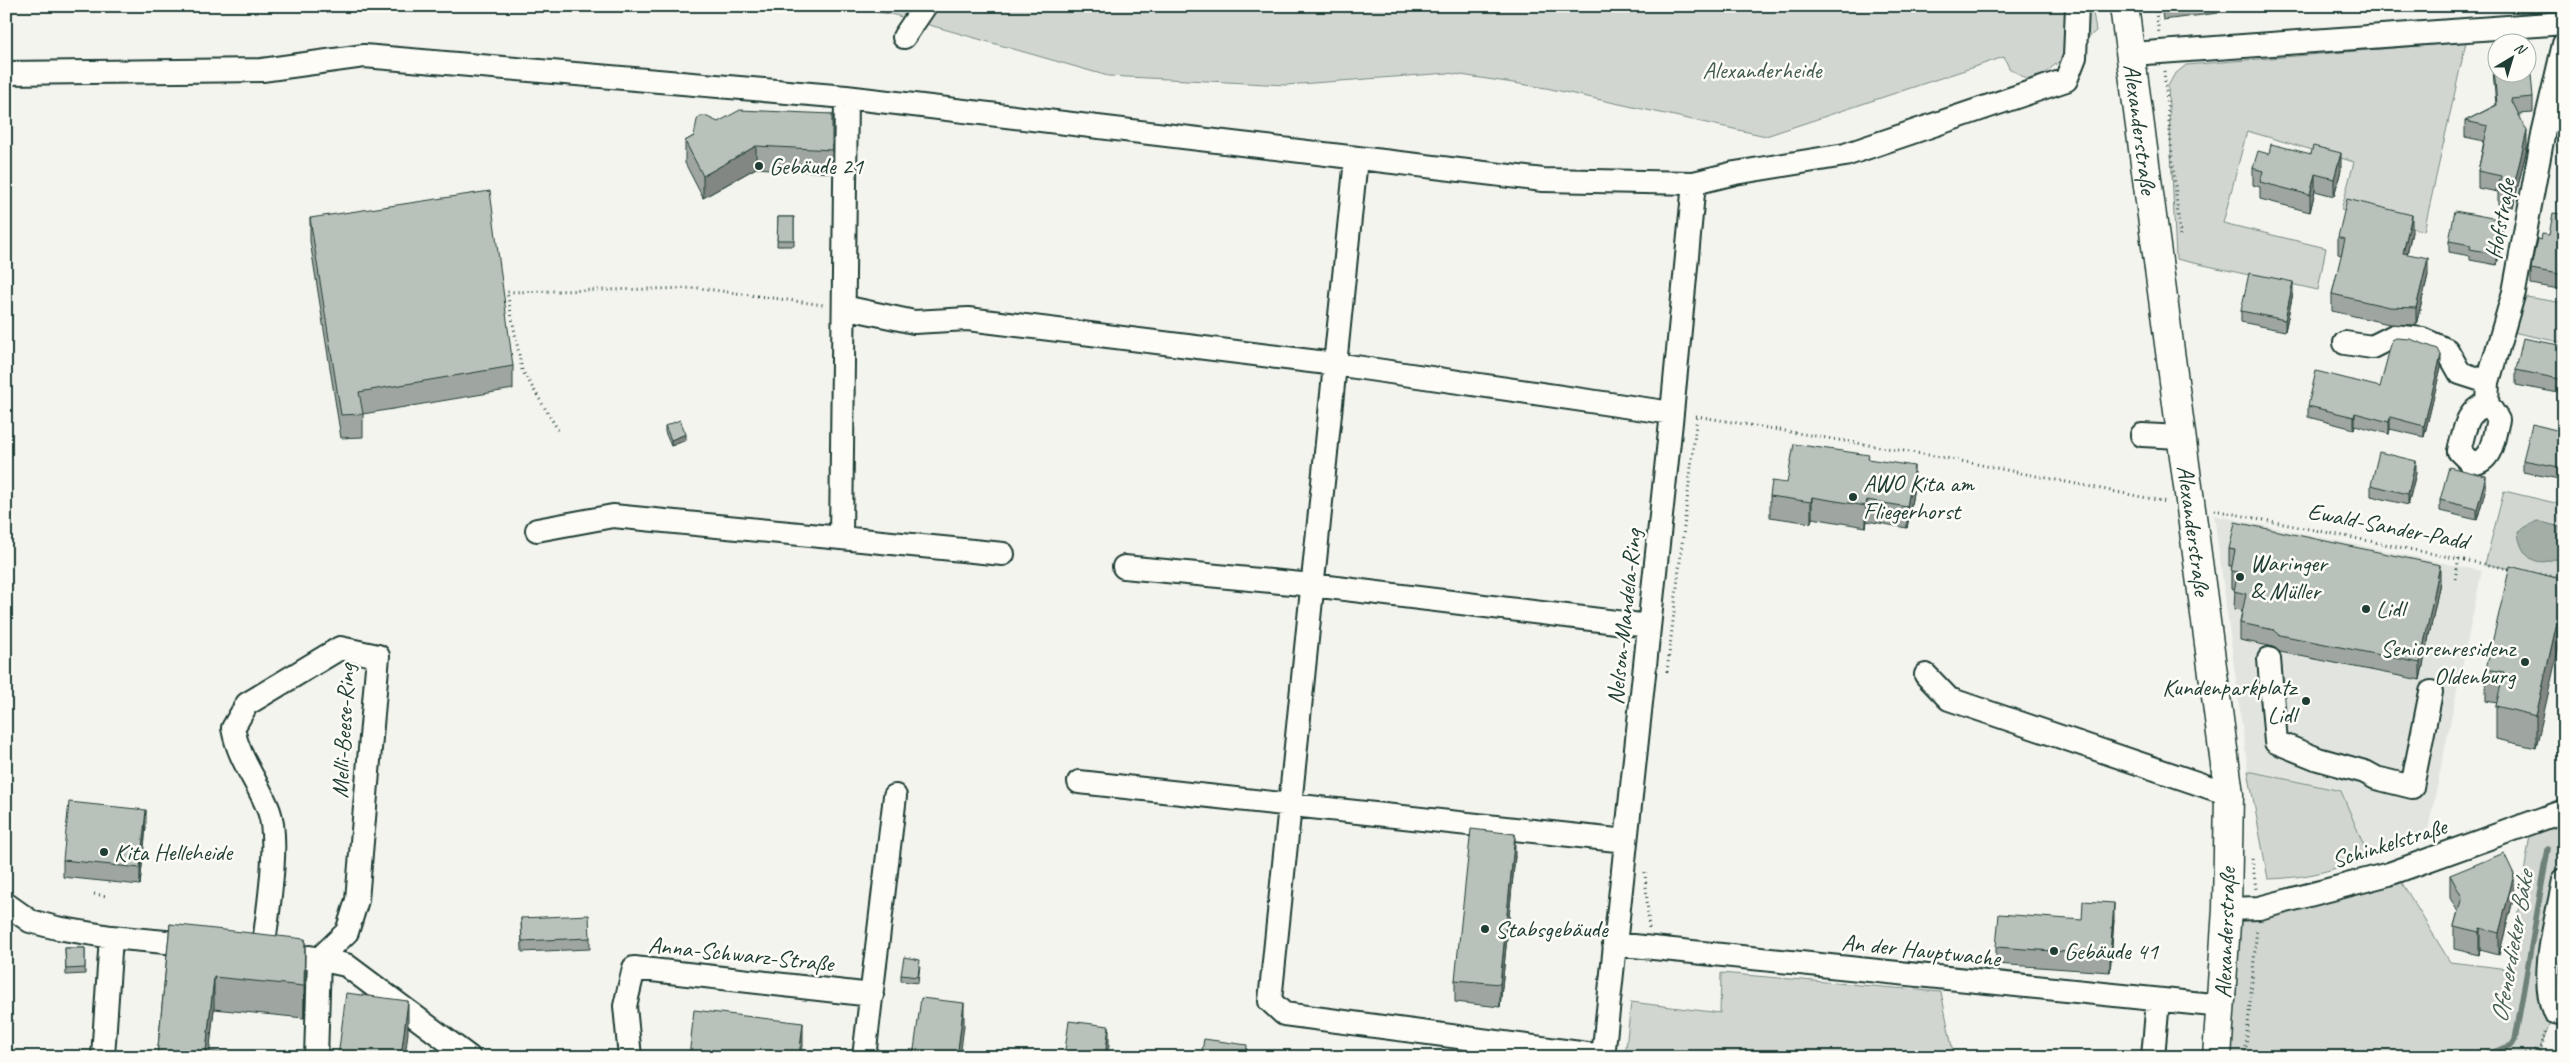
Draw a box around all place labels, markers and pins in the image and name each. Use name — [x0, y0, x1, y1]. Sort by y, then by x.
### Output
place label: Gebäude 21 — [769, 151, 864, 181]
marker: Gebäude 21 — [753, 160, 765, 172]
place label: AWO Kita am Fliegerhorst — [1863, 468, 1975, 526]
marker: AWO Kita am Fliegerhorst — [1847, 491, 1859, 503]
place label: Waringer & Müller — [2250, 548, 2329, 606]
marker: Waringer & Müller — [2234, 571, 2246, 583]
place label: Lidl — [2376, 594, 2408, 624]
marker: Lidl — [2360, 603, 2372, 615]
place label: Seniorenresidenz Oldenburg — [2380, 633, 2517, 691]
marker: Seniorenresidenz Oldenburg — [2519, 656, 2531, 668]
place label: Kundenparkplatz Lidl — [2162, 672, 2300, 730]
marker: Kundenparkplatz Lidl — [2300, 695, 2312, 707]
place label: Kita Helleheide — [114, 837, 234, 867]
marker: Kita Helleheide — [98, 846, 110, 858]
place label: Stabsgebäude — [1495, 914, 1610, 944]
marker: Stabsgebäude — [1479, 923, 1491, 935]
place label: Gebäude 41 — [2064, 936, 2159, 966]
marker: Gebäude 41 — [2048, 945, 2060, 957]

